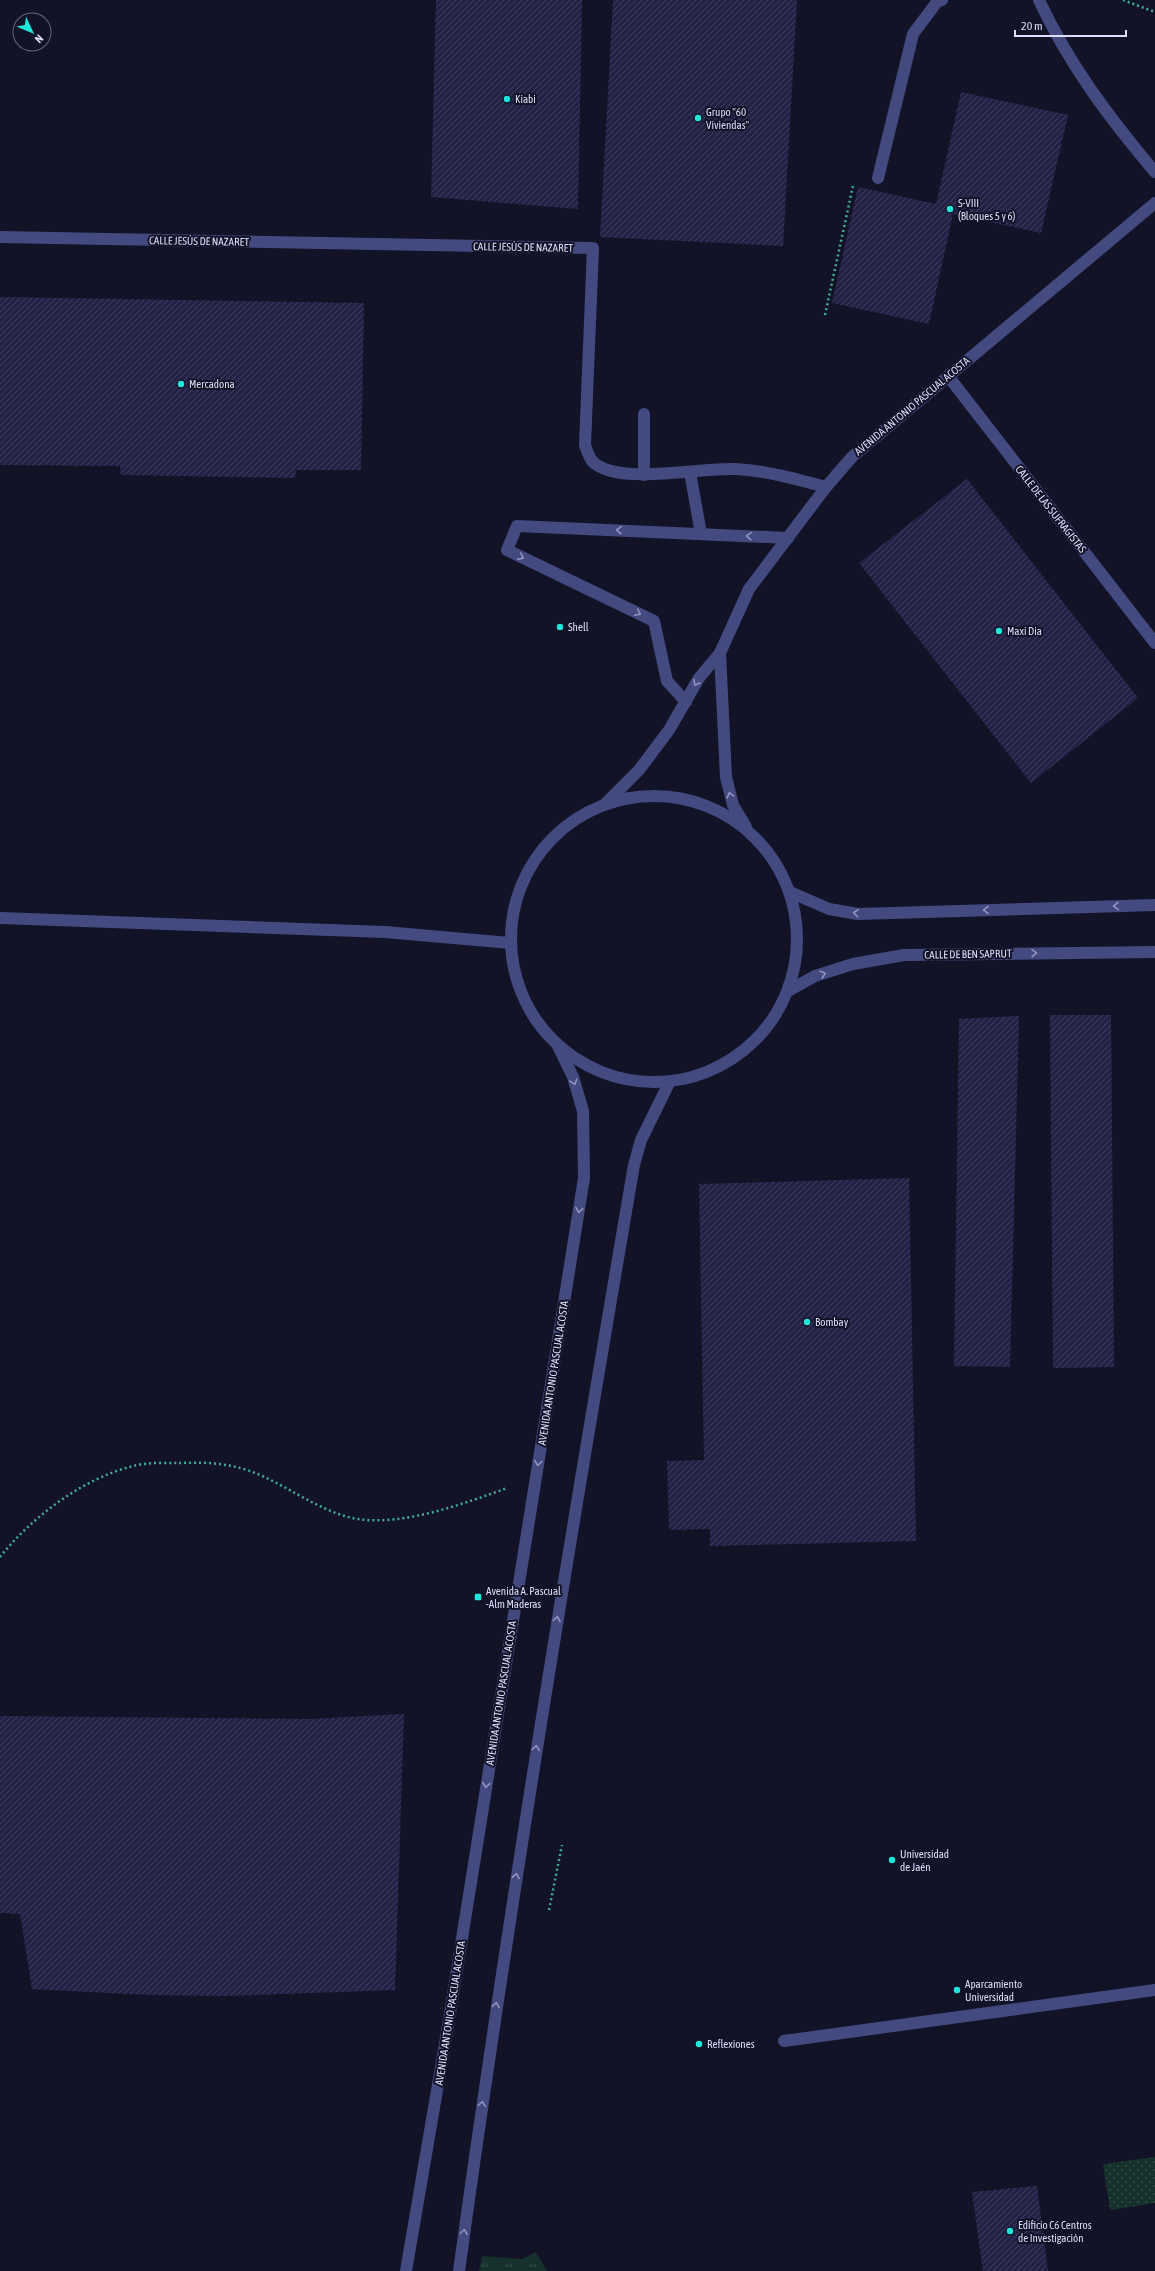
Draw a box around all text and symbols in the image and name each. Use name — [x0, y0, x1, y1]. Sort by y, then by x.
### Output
north arrow — [12, 12, 52, 52]
scale bar — [1015, 12, 1126, 38]
text: 20 m — [1021, 19, 1043, 33]
text: N — [33, 32, 46, 45]
place label: Kiabi — [515, 93, 536, 105]
marker: Kiabi — [502, 94, 512, 104]
place label: Grupo "60 Viviendas" — [706, 106, 750, 131]
marker: Grupo "60 Viviendas" — [693, 113, 703, 123]
place label: S-VIII (Bloques 5 y 6) — [958, 197, 1016, 222]
marker: S-VIII (Bloques 5 y 6) — [945, 204, 955, 214]
street label: CALLE JESÚS DE NAZARET — [149, 234, 249, 248]
street label: CALLE JESÚS DE NAZARET — [473, 240, 573, 254]
street label: AVENIDA ANTONIO PASCUAL ACOSTA — [852, 354, 972, 458]
place label: Mercadona — [189, 378, 235, 390]
marker: Mercadona — [176, 379, 186, 389]
street label: CALLE DE LAS SUFRAGISTAS — [1013, 463, 1089, 555]
one-way arrow — [616, 526, 622, 534]
one-way arrow — [746, 532, 752, 541]
one-way arrow — [516, 552, 524, 560]
one-way arrow — [633, 608, 641, 616]
place label: Shell — [568, 621, 589, 633]
marker: Shell — [555, 622, 565, 632]
place label: Maxi Dia — [1007, 625, 1042, 637]
marker: Maxi Dia — [994, 626, 1004, 636]
one-way arrow — [694, 679, 701, 686]
one-way arrow — [726, 791, 735, 798]
one-way arrow — [1113, 902, 1119, 911]
one-way arrow — [983, 906, 989, 914]
one-way arrow — [853, 909, 859, 918]
street label: CALLE DE BEN SAPRUT — [924, 947, 1012, 961]
one-way arrow — [1031, 949, 1037, 957]
one-way arrow — [819, 970, 826, 979]
one-way arrow — [569, 1078, 578, 1085]
one-way arrow — [575, 1207, 584, 1213]
street label: AVENIDA ANTONIO PASCUAL ACOSTA — [536, 1299, 570, 1446]
place label: Bombay — [815, 1316, 849, 1328]
marker: Bombay — [802, 1317, 812, 1327]
one-way arrow — [534, 1460, 543, 1466]
place label: Avenida A. Pascual -Alm Maderas — [486, 1585, 561, 1610]
marker: Avenida A. Pascual -Alm Maderas — [473, 1592, 483, 1602]
one-way arrow — [552, 1616, 561, 1622]
street label: AVENIDA ANTONIO PASCUAL ACOSTA — [484, 1619, 518, 1766]
one-way arrow — [531, 1745, 540, 1751]
one-way arrow — [483, 1782, 491, 1788]
place label: Universidad de Jaén — [900, 1848, 949, 1873]
marker: Universidad de Jaén — [887, 1855, 897, 1865]
one-way arrow — [511, 1873, 520, 1879]
street label: AVENIDA ANTONIO PASCUAL ACOSTA — [433, 1939, 467, 2086]
place label: Aparcamiento Universidad — [965, 1978, 1022, 2003]
marker: Aparcamiento Universidad — [952, 1985, 962, 1995]
one-way arrow — [491, 2002, 500, 2008]
place label: Reflexiones — [707, 2038, 755, 2050]
marker: Reflexiones — [694, 2039, 704, 2049]
one-way arrow — [477, 2101, 486, 2107]
place label: Edificio C6 Centros de Investigación — [1018, 2219, 1092, 2244]
marker: Edificio C6 Centros de Investigación — [1005, 2226, 1015, 2236]
one-way arrow — [459, 2229, 468, 2235]

